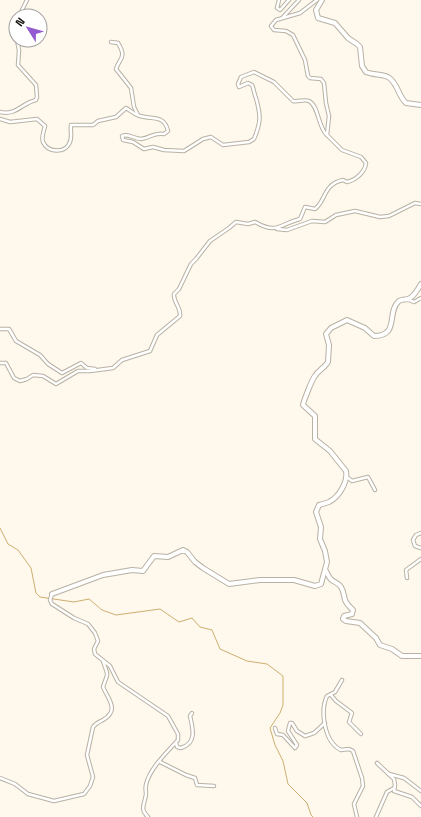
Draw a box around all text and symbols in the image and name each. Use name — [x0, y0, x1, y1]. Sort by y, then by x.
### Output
north arrow — [8, 8, 48, 48]
text: N — [12, 15, 28, 29]

